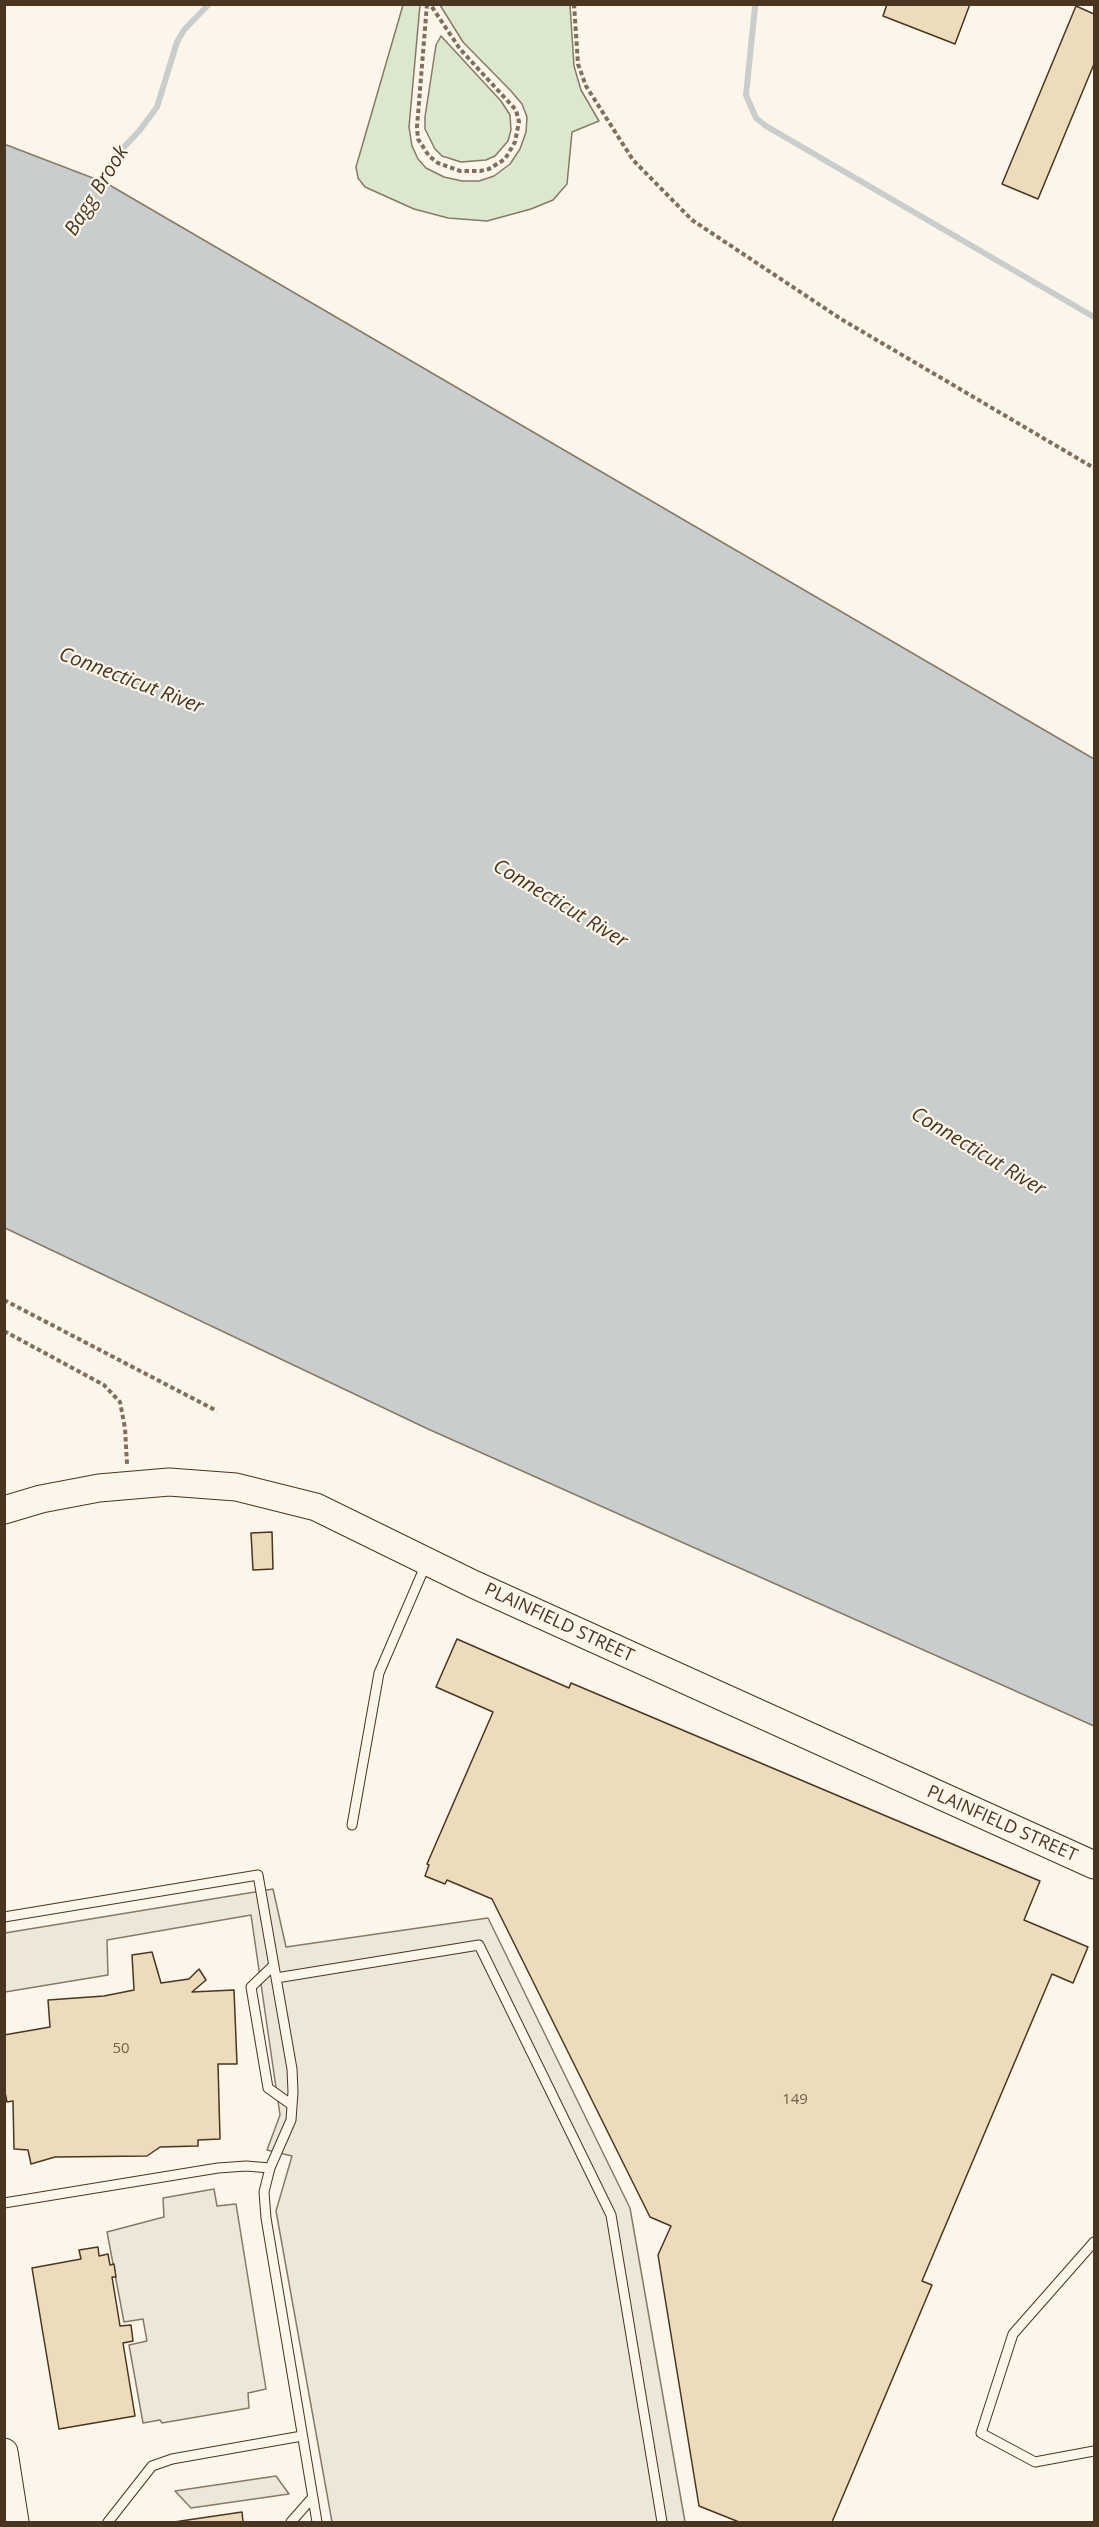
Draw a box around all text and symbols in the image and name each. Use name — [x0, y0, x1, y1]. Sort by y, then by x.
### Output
water label: Bagg Brook — [60, 142, 134, 240]
water label: Connecticut River — [55, 642, 207, 720]
water label: Connecticut River — [488, 854, 632, 954]
water label: Connecticut River — [906, 1102, 1050, 1202]
street label: PLAINFIELD STREET — [481, 1579, 637, 1667]
street label: PLAINFIELD STREET — [923, 1781, 1081, 1867]
house number: 50 — [112, 2040, 130, 2058]
house number: 149 — [782, 2091, 808, 2109]

